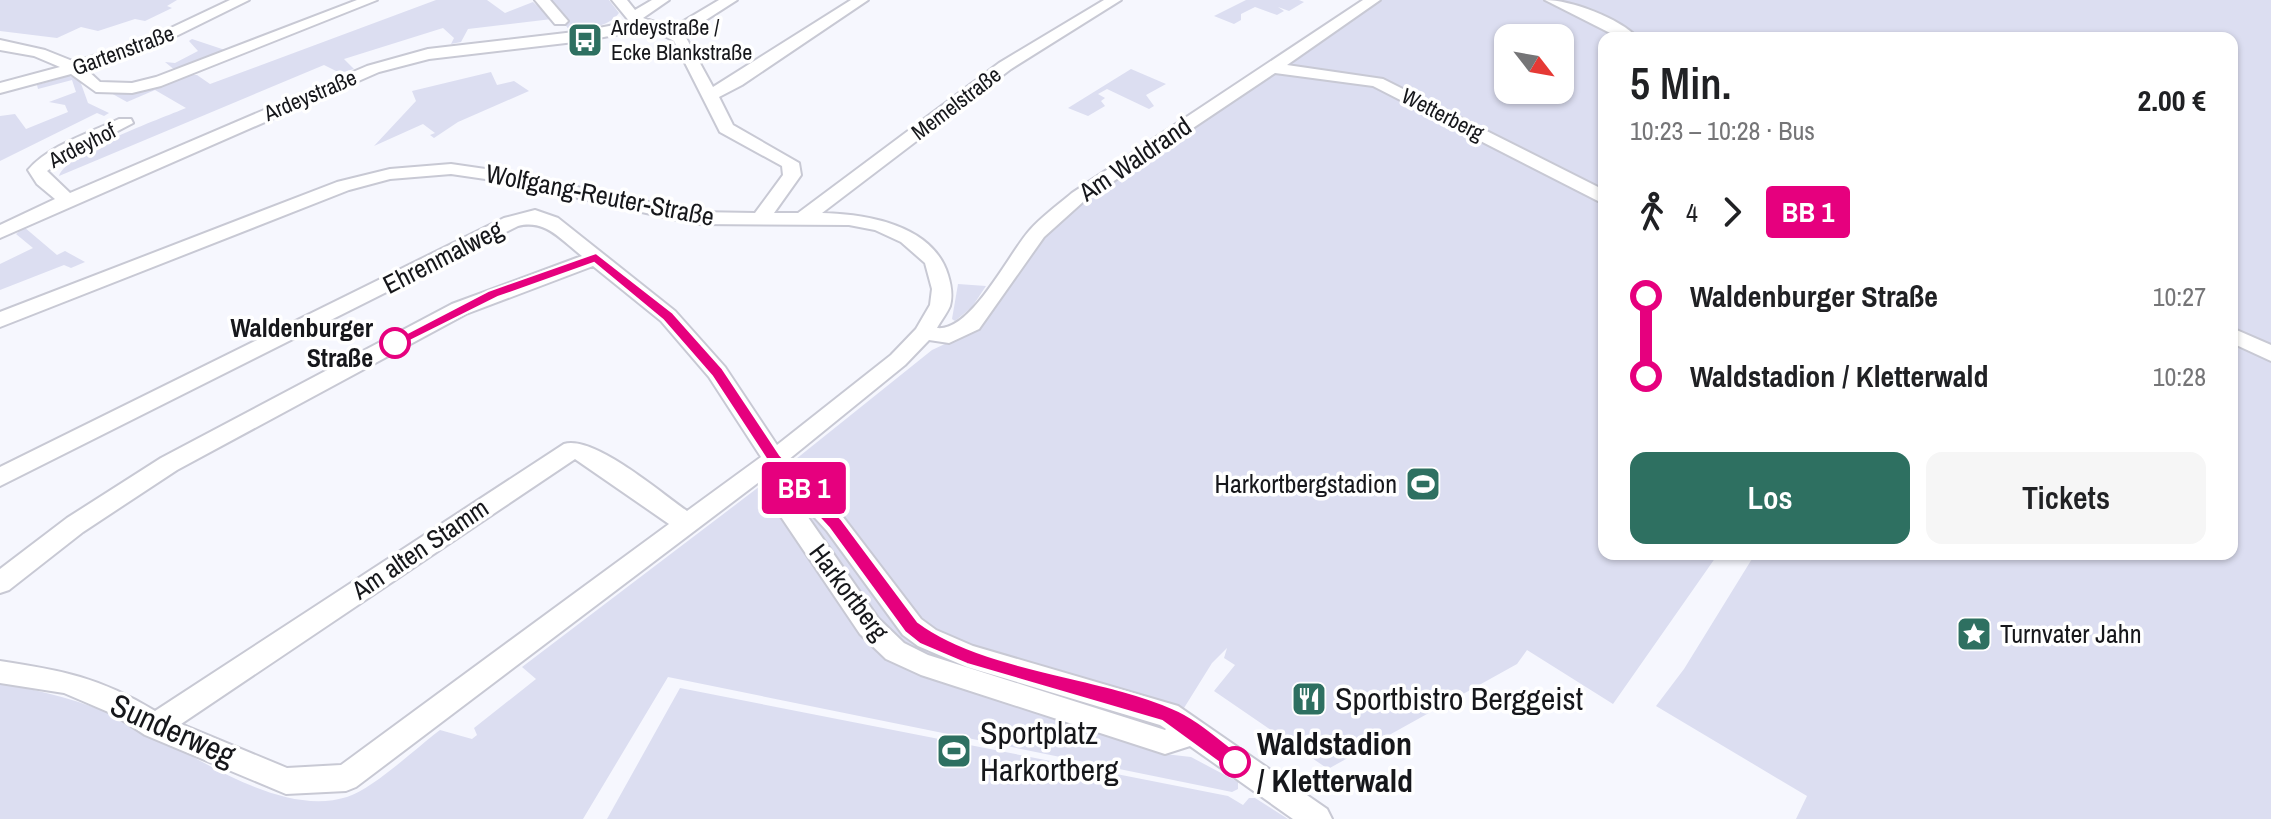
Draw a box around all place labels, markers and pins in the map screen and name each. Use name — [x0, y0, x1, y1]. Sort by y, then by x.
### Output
place label: Ardeystraße / Ecke Blankstraße — [610, 12, 752, 67]
bus stop icon: Ardeystraße / Ecke Blankstraße — [566, 21, 604, 59]
place label: Waldenburger Straße — [230, 310, 374, 375]
marker: Waldenburger Straße — [380, 328, 410, 358]
sports icon: Harkortbergstadion — [1404, 465, 1442, 503]
place label: Harkortbergstadion — [1215, 466, 1397, 501]
place icon: Turnvater Jahn — [1955, 615, 1993, 653]
place label: Turnvater Jahn — [2000, 616, 2142, 651]
place label: Sportbistro Berggeist — [1335, 677, 1583, 720]
restaurant icon: Sportbistro Berggeist — [1290, 680, 1328, 718]
place label: Sportplatz Harkortberg — [980, 711, 1119, 791]
place label: Waldstadion / Kletterwald — [1257, 722, 1413, 802]
sports icon: Sportplatz Harkortberg — [935, 732, 973, 770]
marker: Waldstadion / Kletterwald — [1220, 747, 1250, 777]

